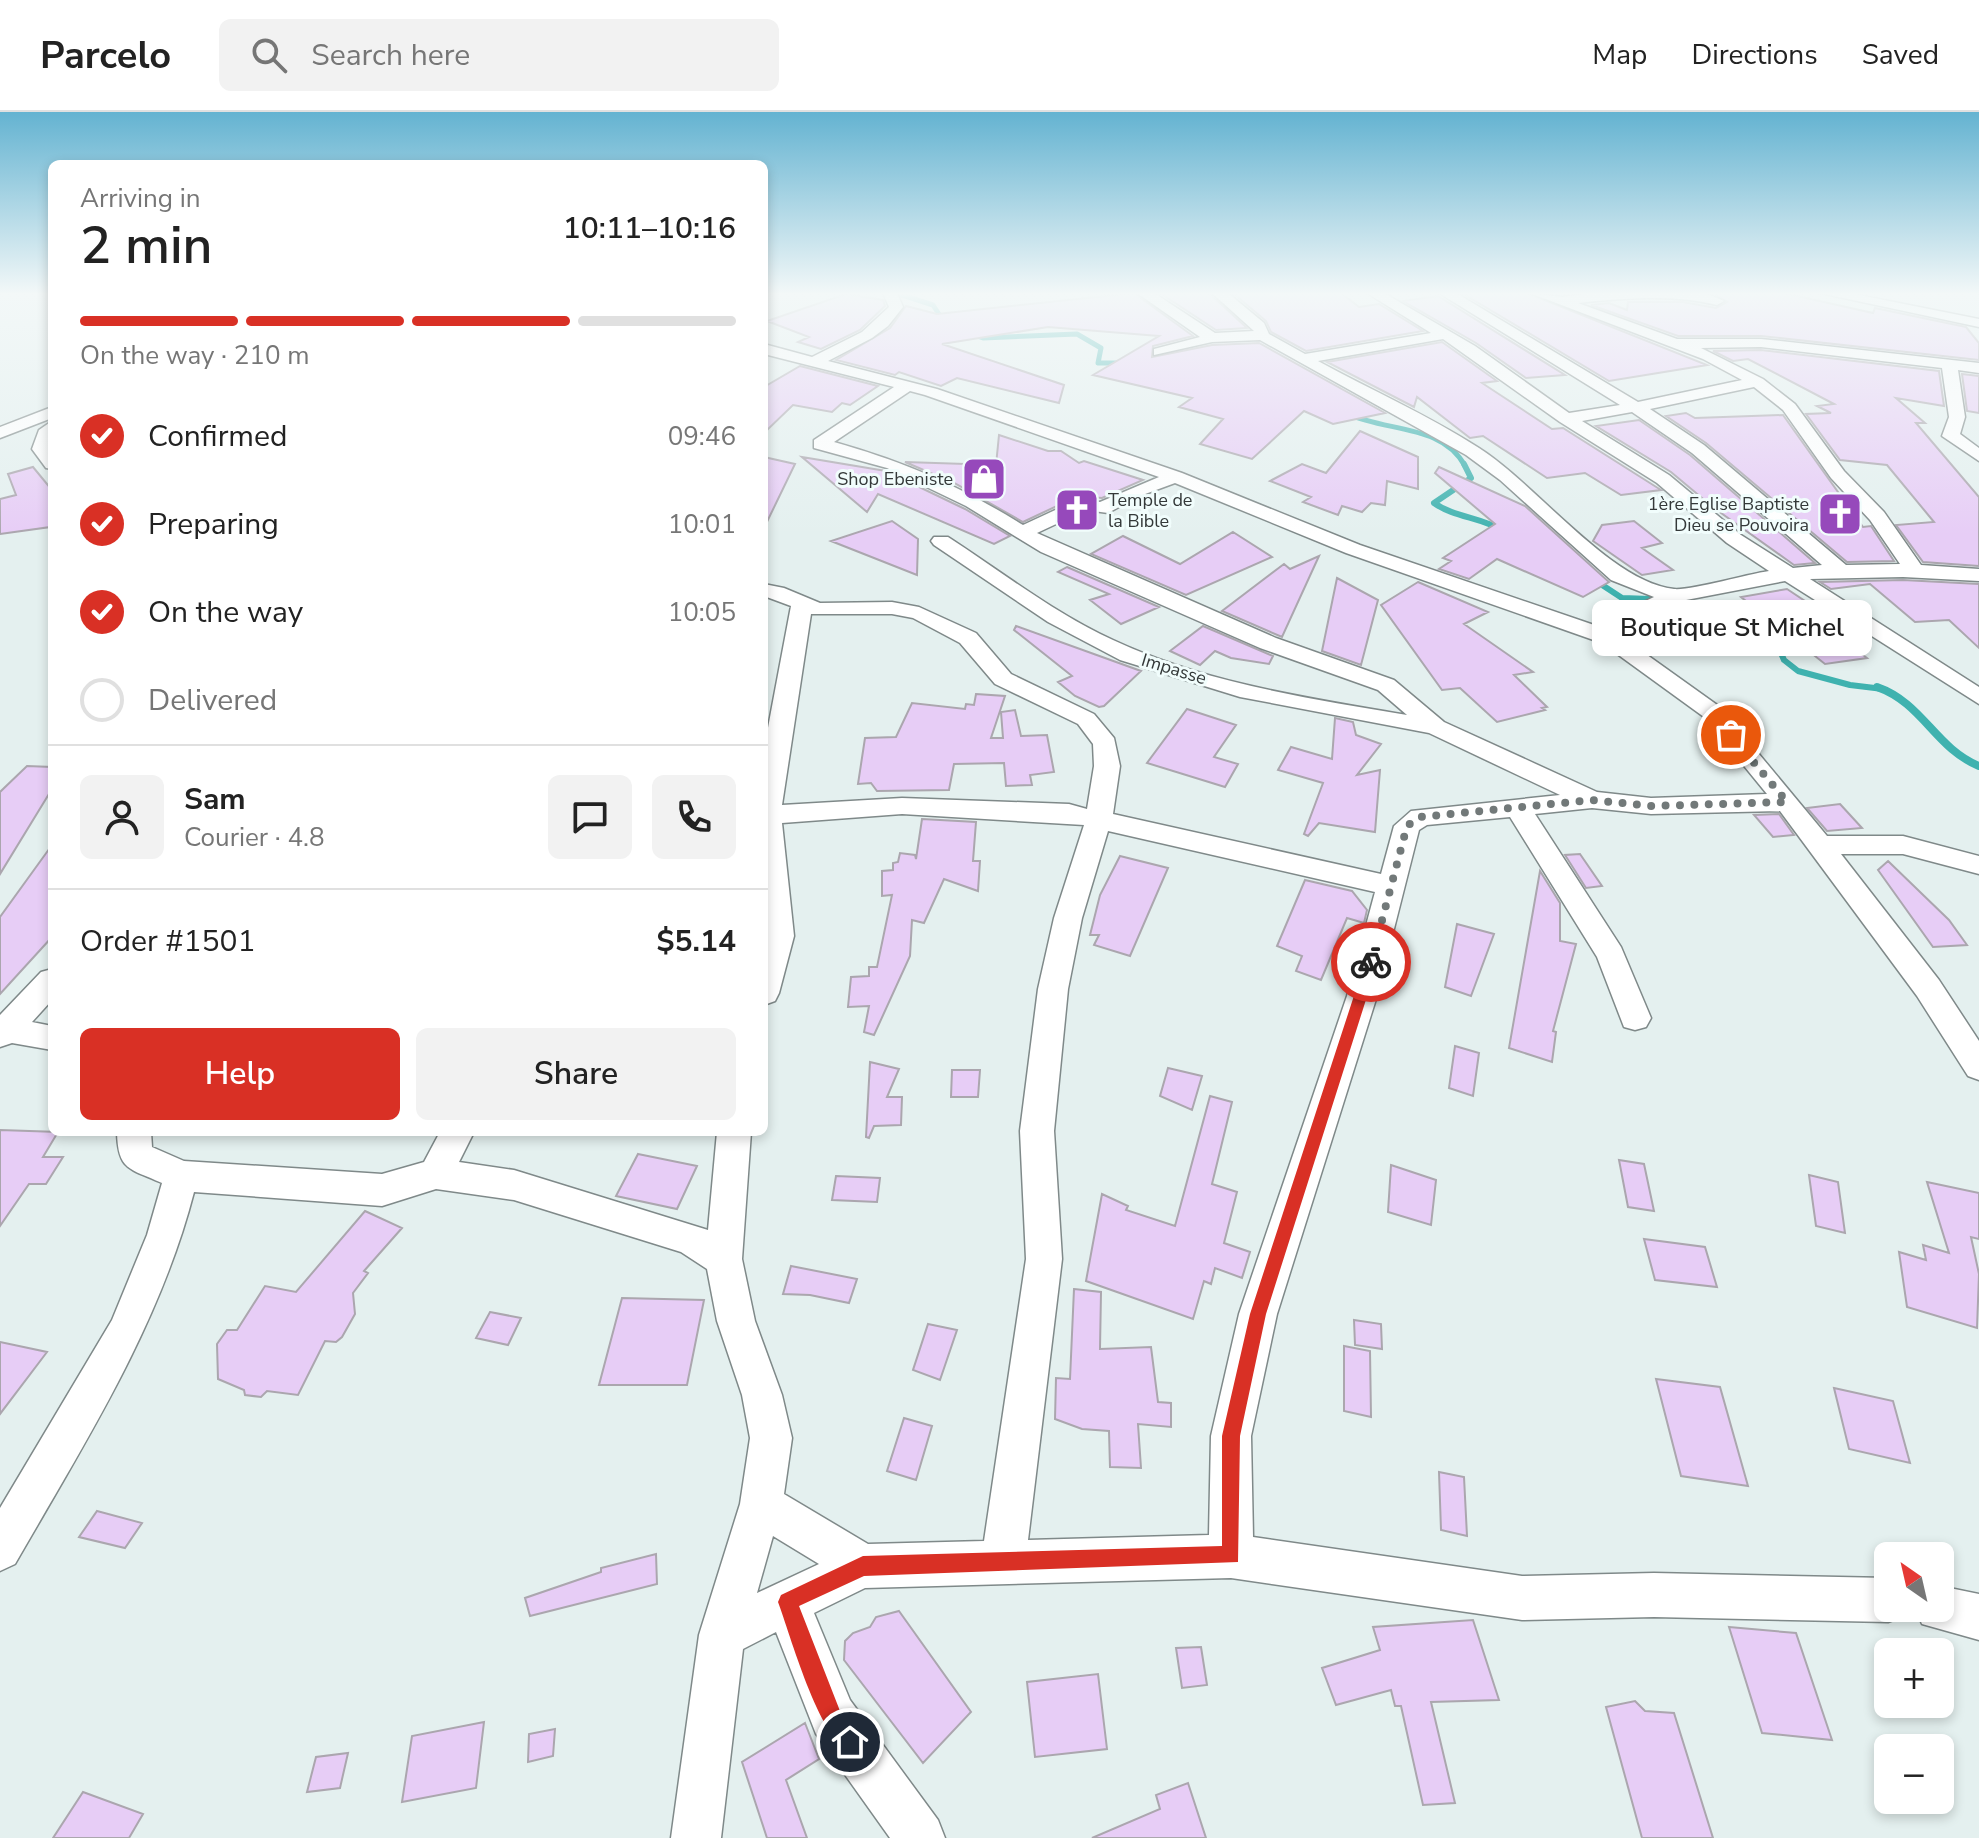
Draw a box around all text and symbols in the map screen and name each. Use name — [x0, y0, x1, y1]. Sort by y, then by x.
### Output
search box — [219, 19, 779, 91]
text: Parcelo — [40, 30, 171, 81]
icon: search — [247, 33, 291, 77]
text: Search here — [311, 35, 470, 76]
text: Map — [1592, 36, 1647, 74]
text: Directions — [1691, 36, 1818, 74]
text: Saved — [1862, 36, 1939, 74]
text: Arriving in — [80, 181, 201, 216]
text: 10:11–10:16 — [563, 208, 736, 249]
text: 2 min — [80, 210, 213, 281]
text: On the way · 210 m — [80, 338, 309, 373]
icon: check — [80, 414, 124, 458]
text: Confirmed — [148, 416, 288, 457]
text: 09:46 — [668, 419, 736, 454]
shop icon: Shop Ebeniste — [960, 455, 1008, 503]
place label: Shop Ebeniste — [837, 467, 953, 491]
church icon: Temple de la Bible — [1053, 486, 1101, 534]
place label: Temple de la Bible — [1108, 488, 1192, 533]
church icon: 1ère Eglise Baptiste Dieu se Pouvoira — [1816, 490, 1864, 538]
place label: 1ère Eglise Baptiste Dieu se Pouvoira — [1648, 492, 1809, 537]
icon: check — [80, 502, 124, 546]
text: Preparing — [148, 504, 279, 545]
text: 10:01 — [668, 507, 736, 542]
icon: check — [80, 590, 124, 634]
text: On the way — [148, 592, 303, 633]
text: 10:05 — [668, 595, 736, 630]
callout: Boutique St Michel — [1591, 599, 1871, 655]
text: Boutique St Michel — [1620, 610, 1844, 645]
street label: Impasse — [1138, 648, 1210, 690]
text: Delivered — [148, 680, 277, 721]
pin — [1697, 701, 1765, 769]
icon: bag — [1709, 713, 1753, 757]
button: person — [80, 775, 164, 859]
button: chat — [548, 775, 632, 859]
button: phone — [652, 775, 736, 859]
text: Sam — [184, 779, 246, 820]
text: Courier · 4.8 — [184, 820, 325, 855]
text: Order #1501 — [80, 921, 255, 962]
text: $5.14 — [657, 921, 736, 962]
courier — [1331, 922, 1411, 1002]
icon: bike — [1349, 940, 1393, 984]
button: Help — [80, 1028, 400, 1120]
button: Share — [416, 1028, 736, 1120]
north arrow — [1874, 1542, 1954, 1622]
map controls — [1874, 1542, 1954, 1814]
button: + — [1874, 1638, 1954, 1718]
pin — [816, 1708, 884, 1776]
icon: home — [828, 1720, 872, 1764]
button: − — [1874, 1734, 1954, 1814]

